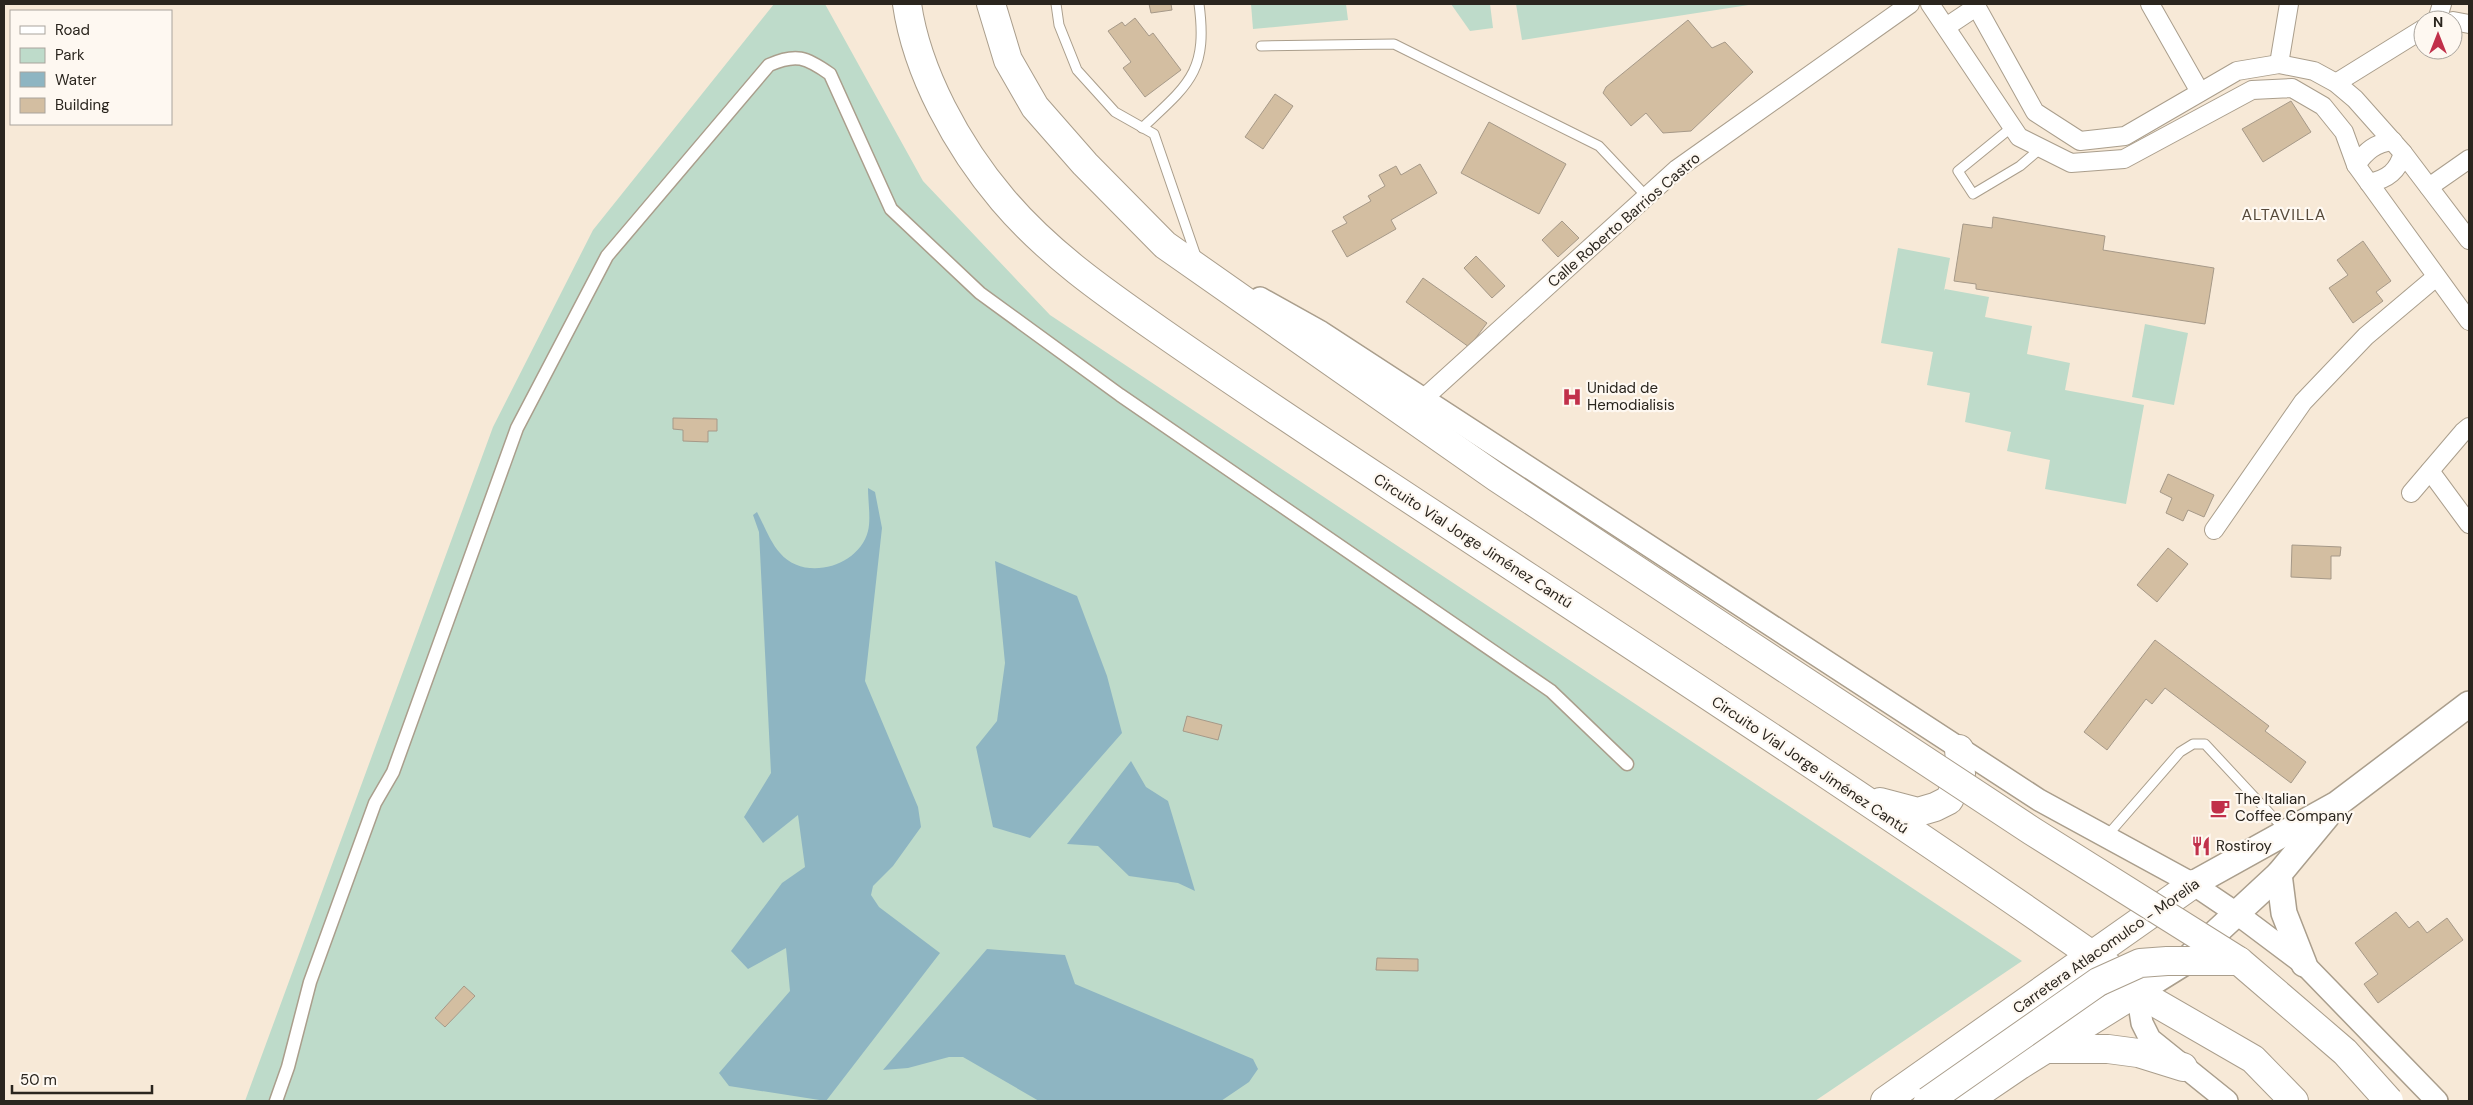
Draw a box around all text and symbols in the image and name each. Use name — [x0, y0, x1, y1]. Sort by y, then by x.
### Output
legend — [10, 10, 172, 125]
north arrow — [2413, 10, 2463, 60]
text: N — [2433, 13, 2443, 31]
text: Road — [55, 20, 90, 40]
text: Park — [55, 45, 85, 65]
text: Water — [55, 70, 97, 90]
text: Building — [55, 95, 110, 115]
street label: Calle Roberto Barrios Castro — [1543, 148, 1705, 292]
district label: ALTAVILLA — [2241, 204, 2327, 225]
place label: Unidad de Hemodialisis — [1587, 378, 1675, 415]
hospital icon: Unidad de Hemodialisis — [1561, 386, 1583, 408]
street label: Circuito Vial Jorge Jiménez Cantú — [1370, 469, 1576, 613]
street label: Circuito Vial Jorge Jiménez Cantú — [1708, 691, 1912, 839]
place label: The Italian Coffee Company — [2235, 789, 2354, 826]
cafe icon: The Italian Coffee Company — [2209, 797, 2231, 819]
restaurant icon: Rostiroy — [2190, 835, 2212, 857]
place label: Rostiroy — [2216, 836, 2273, 856]
street label: Carretera Atlacomulco - Morelia — [2009, 874, 2203, 1018]
scale bar — [12, 1062, 152, 1094]
text: 50 m — [20, 1070, 57, 1090]

